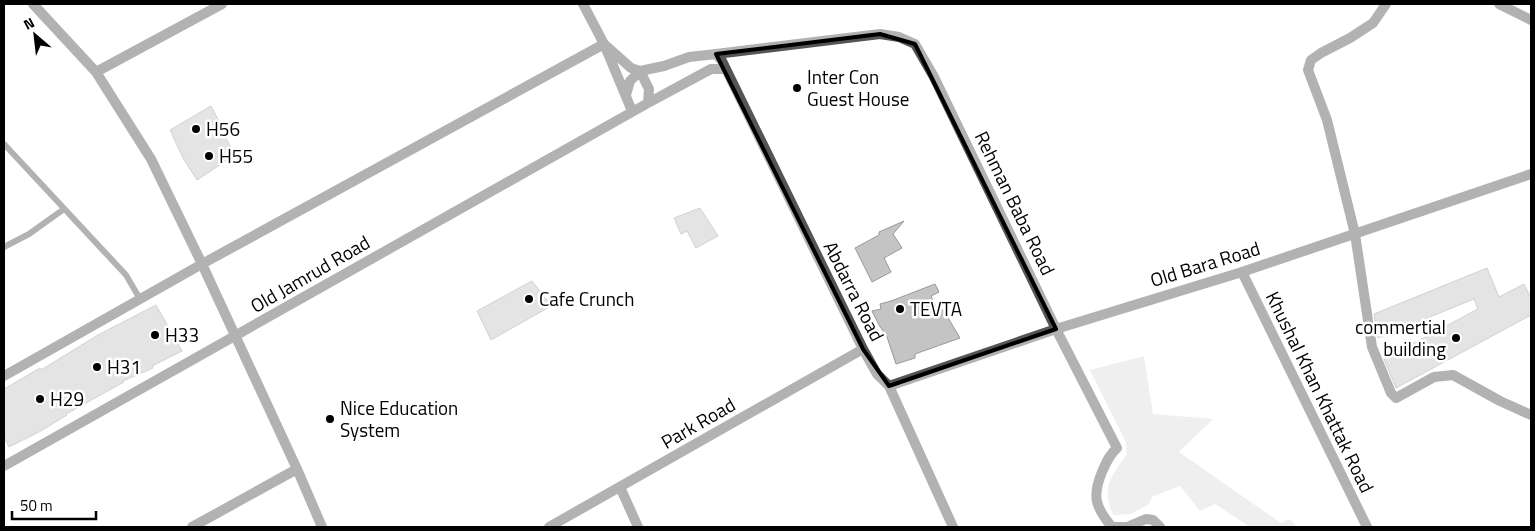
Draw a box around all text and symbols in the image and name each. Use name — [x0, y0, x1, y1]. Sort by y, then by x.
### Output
north arrow — [10, 10, 60, 60]
text: N — [19, 12, 38, 35]
place label: Inter Con Guest House — [807, 62, 909, 113]
marker: Inter Con Guest House — [791, 82, 803, 94]
place label: H56 — [206, 114, 240, 143]
marker: H56 — [190, 123, 202, 135]
street label: Rehman Baba Road — [968, 126, 1063, 280]
place label: H55 — [219, 141, 253, 170]
marker: H55 — [203, 150, 215, 162]
street label: Old Jamrud Road — [244, 227, 375, 320]
street label: Old Bara Road — [1146, 233, 1264, 294]
street label: Abdarra Road — [817, 236, 892, 346]
place label: Cafe Crunch — [539, 284, 634, 313]
street label: Khushal Khan Khattak Road — [1259, 286, 1382, 497]
marker: Cafe Crunch — [523, 293, 535, 305]
place label: TEVTA — [910, 294, 962, 323]
marker: TEVTA — [894, 303, 906, 315]
place label: commertial building — [1355, 312, 1446, 363]
place label: H33 — [165, 320, 199, 349]
marker: H33 — [149, 329, 161, 341]
marker: commertial building — [1450, 332, 1462, 344]
place label: H31 — [107, 352, 141, 381]
marker: H31 — [91, 361, 103, 373]
place label: H29 — [50, 384, 84, 413]
street label: Park Road — [655, 390, 740, 456]
marker: H29 — [34, 393, 46, 405]
place label: Nice Education System — [340, 393, 458, 444]
marker: Nice Education System — [324, 413, 336, 425]
scale bar — [12, 488, 96, 520]
text: 50 m — [20, 494, 53, 517]

